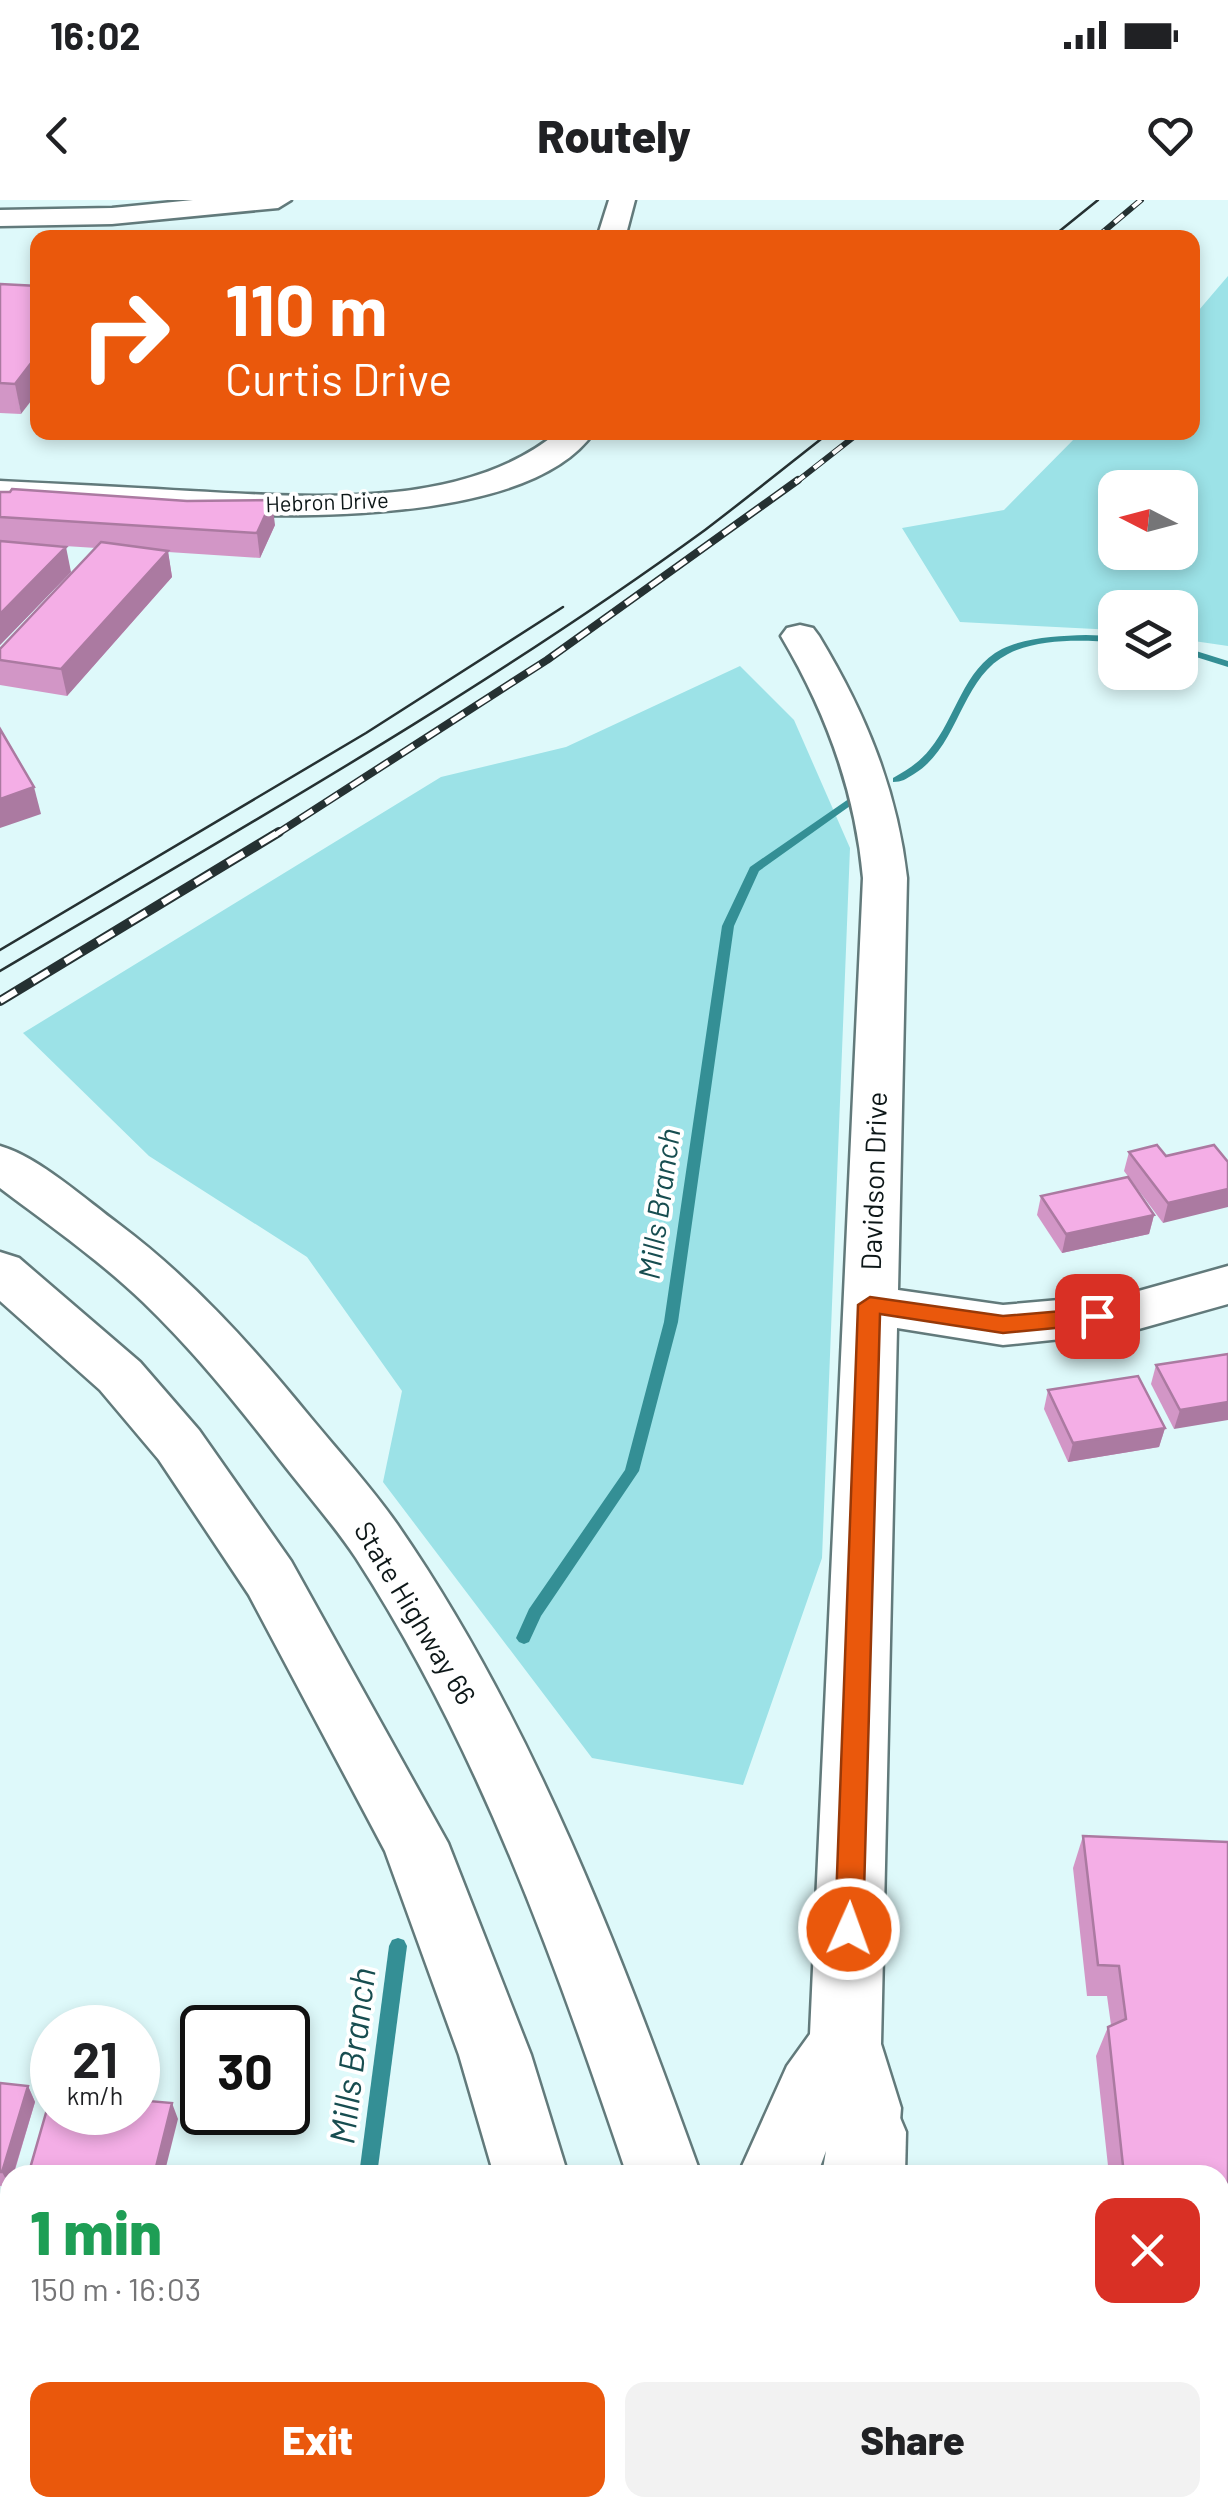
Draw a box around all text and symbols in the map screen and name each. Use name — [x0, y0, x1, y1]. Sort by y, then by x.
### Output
text: 16:02 — [50, 12, 141, 58]
icon: back — [30, 108, 85, 163]
text: Routely — [537, 108, 691, 162]
icon: heart — [1143, 108, 1198, 163]
text: 110 m — [225, 266, 387, 350]
icon: right — [60, 270, 190, 400]
text: Curtis Drive — [225, 351, 452, 405]
north arrow — [1098, 470, 1198, 570]
map controls — [1098, 470, 1198, 690]
street label: Hebron Drive — [265, 486, 389, 516]
button: layers — [1098, 590, 1198, 690]
street label: Davidson Drive — [853, 1091, 893, 1271]
water label: Mills Branch — [630, 1126, 686, 1282]
pin — [1055, 1274, 1140, 1359]
icon: arrive — [1070, 1289, 1125, 1344]
street label: State Highway 66 — [348, 1515, 484, 1710]
position arrow — [797, 1877, 901, 1981]
water label: Mills Branch — [319, 1965, 383, 2146]
speed limit sign: 30 — [180, 2005, 310, 2135]
text: 21 — [72, 2028, 118, 2088]
text: km/h — [67, 2080, 123, 2110]
text: 1 min — [30, 2195, 162, 2267]
button: close — [1095, 2198, 1200, 2303]
text: 150 m · 16:03 — [30, 2269, 201, 2307]
button: Exit — [30, 2382, 605, 2497]
button: Share — [625, 2382, 1200, 2497]

